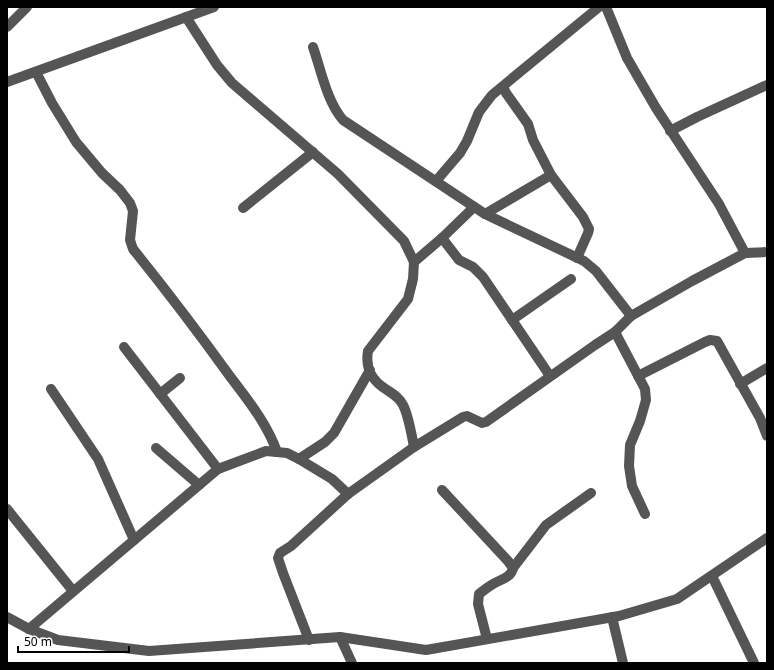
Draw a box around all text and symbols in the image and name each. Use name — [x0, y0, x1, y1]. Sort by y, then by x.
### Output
scale bar — [18, 628, 129, 654]
text: 50 m — [24, 633, 52, 650]

